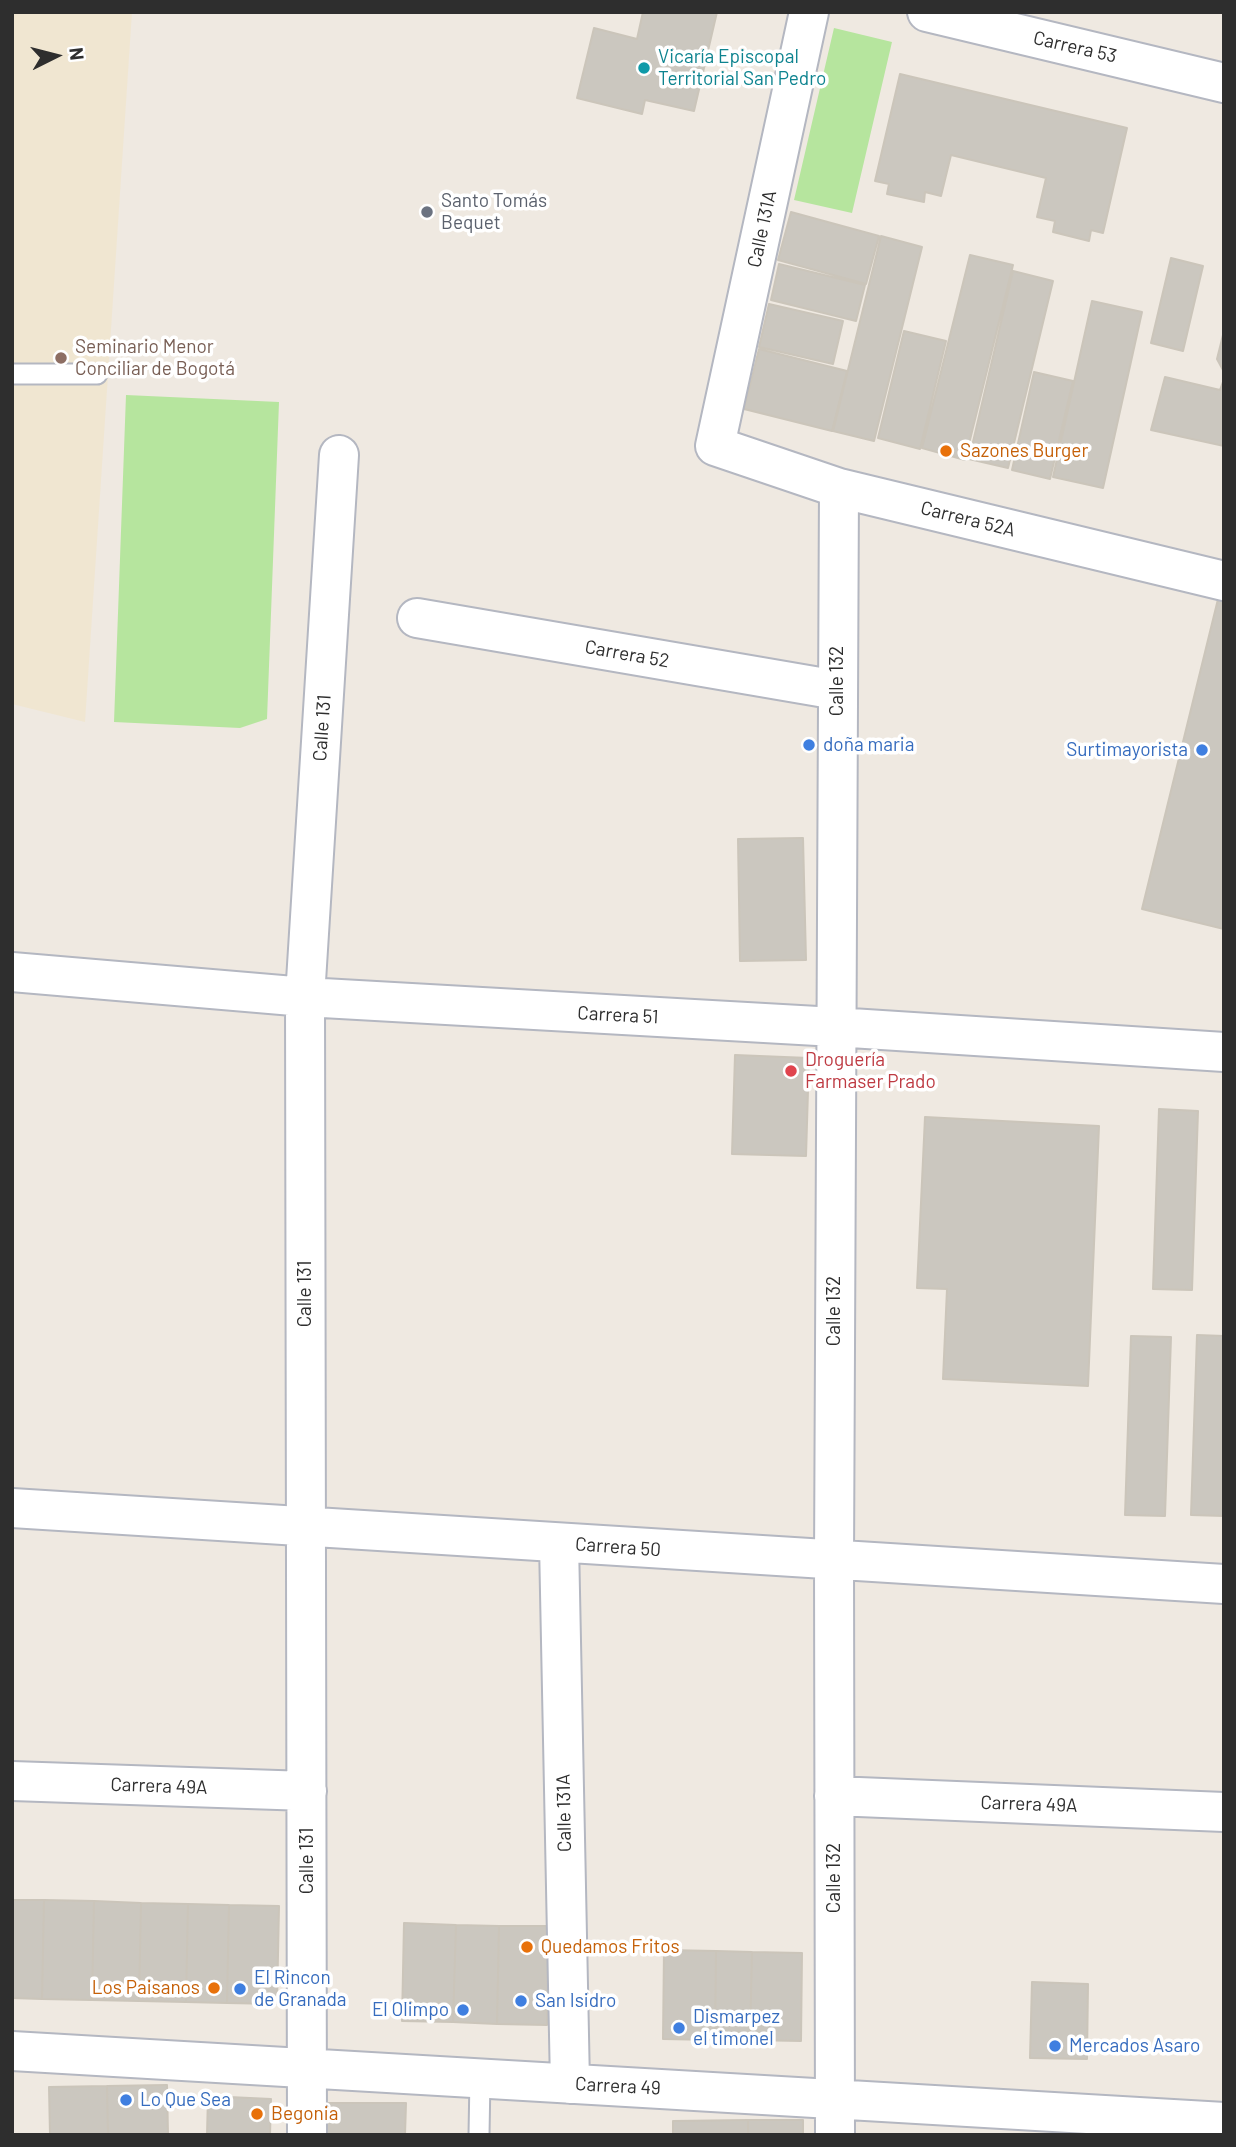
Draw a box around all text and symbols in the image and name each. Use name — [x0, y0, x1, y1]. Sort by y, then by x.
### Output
north arrow — [21, 21, 91, 91]
street label: Carrera 53 — [1031, 26, 1119, 68]
text: N — [65, 46, 89, 61]
place label: Vicaría Episcopal Territorial San Pedro — [658, 46, 826, 90]
marker: Vicaría Episcopal Territorial San Pedro — [636, 60, 652, 76]
street label: Calle 131A — [743, 188, 781, 270]
place label: Santo Tomás Bequet — [441, 190, 547, 234]
marker: Santo Tomás Bequet — [419, 204, 435, 220]
place label: Seminario Menor Conciliar de Bogotá — [75, 336, 235, 380]
marker: Seminario Menor Conciliar de Bogotá — [53, 350, 69, 366]
place label: Sazones Burger — [960, 440, 1088, 462]
marker: Sazones Burger — [938, 443, 954, 459]
street label: Carrera 52A — [918, 496, 1018, 542]
street label: Carrera 52 — [583, 635, 671, 673]
street label: Calle 132 — [826, 646, 848, 716]
street label: Calle 131 — [308, 694, 336, 762]
place label: doña maria — [823, 734, 914, 756]
marker: doña maria — [801, 737, 817, 753]
place label: Surtimayorista — [1066, 739, 1188, 761]
marker: Surtimayorista — [1194, 742, 1210, 758]
street label: Carrera 51 — [577, 1001, 659, 1029]
place label: Droguería Farmaser Prado — [805, 1049, 936, 1093]
marker: Droguería Farmaser Prado — [783, 1063, 799, 1079]
street label: Calle 131 — [294, 1261, 316, 1327]
street label: Calle 132 — [823, 1276, 845, 1346]
street label: Carrera 50 — [574, 1533, 662, 1561]
street label: Carrera 49A — [110, 1773, 208, 1799]
street label: Calle 131A — [552, 1774, 576, 1852]
street label: Carrera 49A — [980, 1791, 1078, 1817]
street label: Calle 131 — [296, 1828, 318, 1894]
street label: Calle 132 — [823, 1843, 845, 1913]
place label: Quedamos Fritos — [541, 1936, 680, 1958]
marker: Quedamos Fritos — [519, 1939, 535, 1955]
place label: El Rincon de Granada — [254, 1967, 347, 2011]
place label: Los Paisanos — [92, 1977, 200, 1999]
marker: Los Paisanos — [206, 1980, 222, 1996]
marker: El Rincon de Granada — [232, 1981, 248, 1997]
place label: San Isidro — [535, 1990, 616, 2012]
marker: San Isidro — [513, 1993, 529, 2009]
place label: El Olimpo — [372, 1999, 449, 2021]
marker: El Olimpo — [455, 2002, 471, 2018]
place label: Dismarpez el timonel — [693, 2006, 780, 2050]
marker: Dismarpez el timonel — [671, 2020, 687, 2036]
place label: Mercados Asaro — [1069, 2035, 1200, 2057]
marker: Mercados Asaro — [1047, 2038, 1063, 2054]
street label: Carrera 49 — [575, 2072, 661, 2100]
place label: Lo Que Sea — [140, 2089, 231, 2111]
marker: Lo Que Sea — [118, 2092, 134, 2108]
place label: Begonia — [271, 2103, 338, 2125]
marker: Begonia — [249, 2106, 265, 2122]

